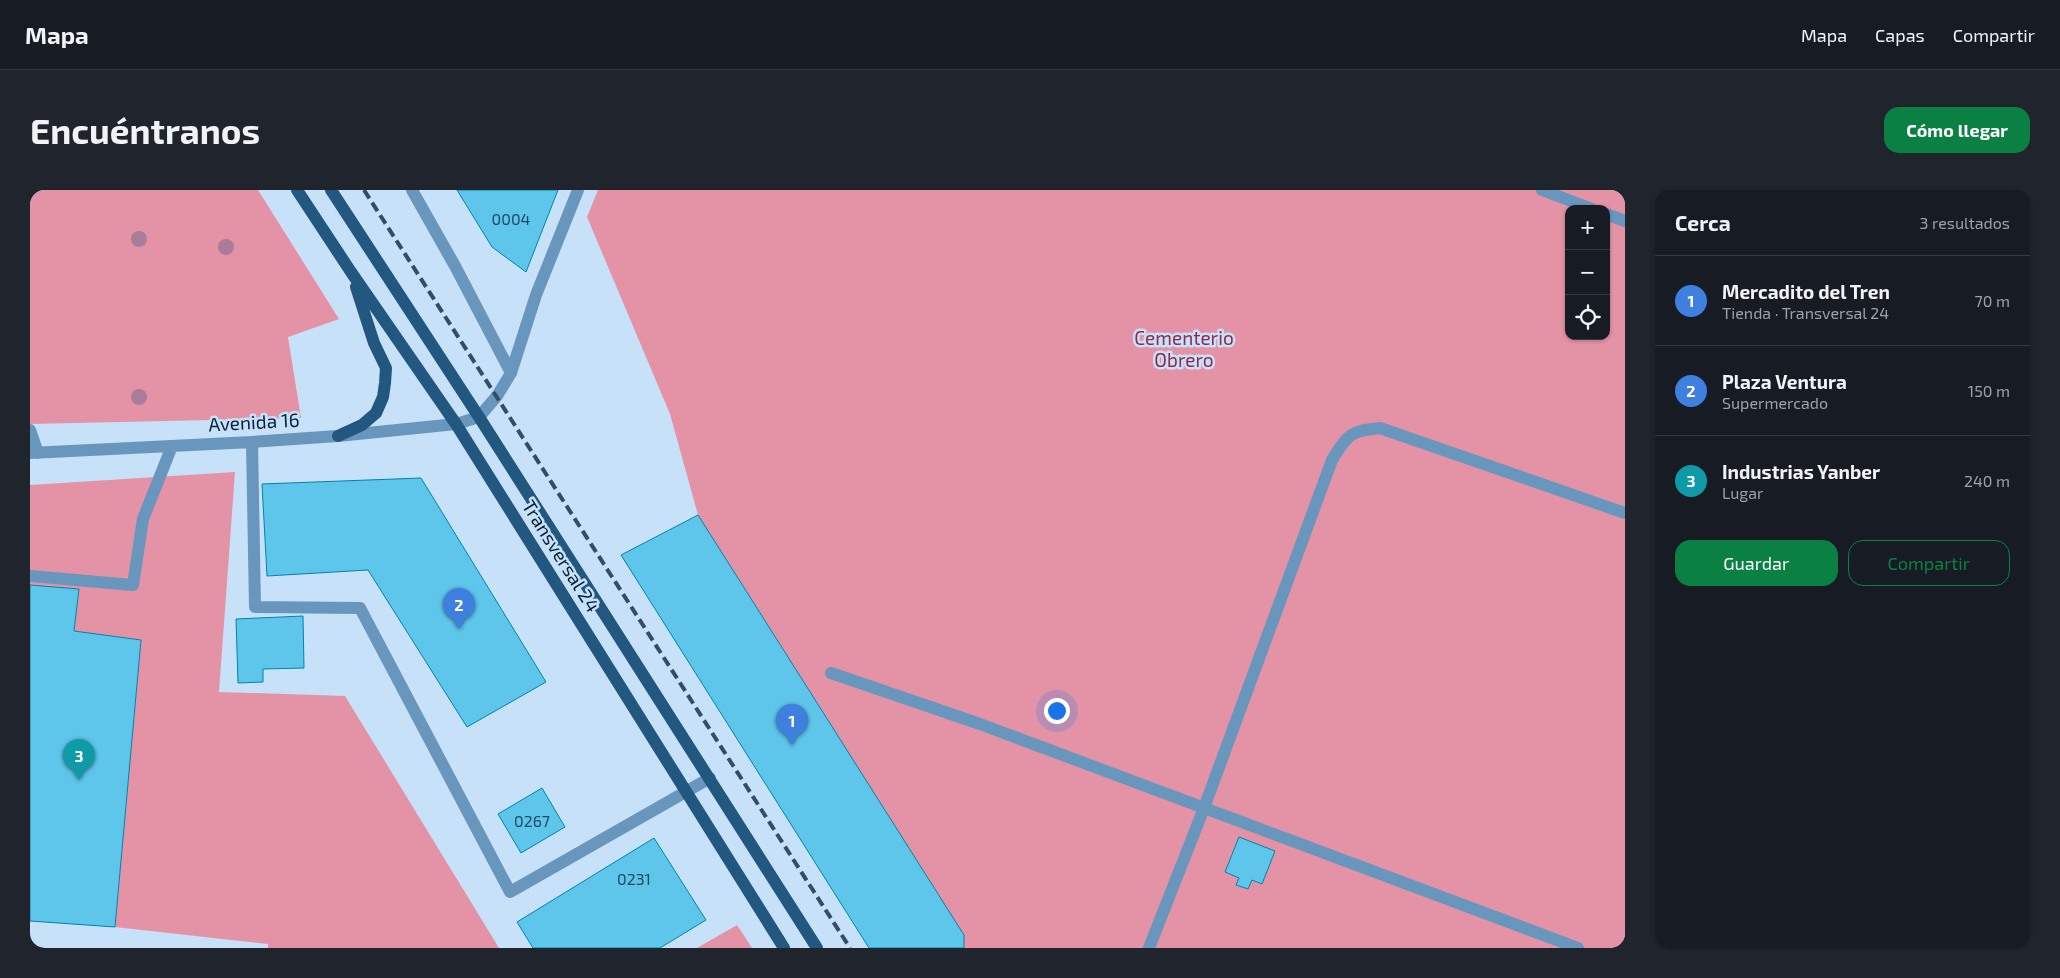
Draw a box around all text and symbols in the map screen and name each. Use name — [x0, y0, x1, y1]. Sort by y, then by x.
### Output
text: Mapa — [25, 20, 89, 49]
text: Mapa — [1801, 24, 1847, 46]
text: Capas — [1875, 24, 1925, 46]
text: Compartir — [1953, 24, 2035, 46]
button: Cómo llegar — [1884, 107, 2030, 153]
text: Encuéntranos — [30, 109, 260, 151]
map controls — [1565, 205, 1610, 340]
button: + — [1565, 205, 1610, 250]
house number: 0004 — [492, 209, 531, 228]
text: Cerca — [1675, 210, 1731, 235]
text: 3 resultados — [1920, 213, 2010, 232]
button: − — [1565, 250, 1610, 295]
text: Mercadito del Tren — [1722, 280, 1890, 303]
text: 1 — [1688, 291, 1694, 310]
text: 70 m — [1975, 291, 2010, 310]
button: locate — [1565, 295, 1610, 340]
text: Tienda · Transversal 24 — [1722, 303, 1889, 322]
park label: Cementerio Obrero — [1134, 326, 1234, 371]
text: Plaza Ventura — [1722, 370, 1847, 393]
text: 2 — [1686, 381, 1696, 400]
text: 150 m — [1968, 381, 2010, 400]
text: Supermercado — [1722, 393, 1828, 412]
street label: Avenida 16 — [208, 408, 300, 435]
text: Industrias Yanber — [1722, 460, 1880, 483]
text: 3 — [1686, 471, 1696, 490]
text: 240 m — [1964, 471, 2010, 490]
text: Lugar — [1722, 483, 1763, 502]
street label: Transversal 24 — [518, 496, 605, 616]
button: Guardar — [1675, 540, 1838, 586]
button: Compartir — [1848, 540, 2010, 586]
pin: 2 — [443, 588, 475, 629]
your location — [1044, 698, 1070, 724]
pin: 1 — [776, 704, 808, 745]
pin: 3 — [63, 739, 95, 780]
house number: 0267 — [514, 811, 550, 830]
house number: 0231 — [617, 869, 651, 888]

